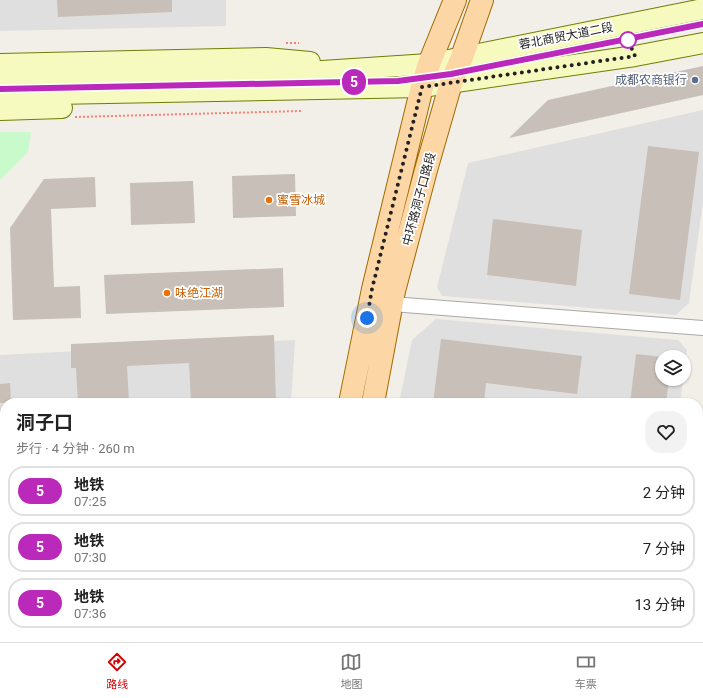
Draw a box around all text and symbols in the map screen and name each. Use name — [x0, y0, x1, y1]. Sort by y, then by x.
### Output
street label: 蓉北商贸大道二段 — [518, 20, 614, 52]
unlabelled marker — [619, 31, 637, 49]
line badge: 5 — [341, 69, 367, 95]
place label: 成都农商银行 — [615, 73, 687, 87]
text: 5 — [350, 74, 358, 90]
marker: 成都农商银行 — [690, 75, 700, 85]
street label: 中环路洞子口路段 — [400, 151, 438, 247]
place label: 蜜雪冰城 — [277, 193, 325, 207]
marker: 蜜雪冰城 — [264, 195, 274, 205]
place label: 味绝江湖 — [175, 286, 223, 300]
marker: 味绝江湖 — [162, 288, 172, 298]
your location — [357, 308, 377, 328]
map controls — [655, 350, 691, 386]
button: layers — [655, 350, 691, 386]
text: 洞子口 — [16, 411, 73, 434]
button: heart — [645, 411, 687, 453]
text: 步行 · 4 分钟 · 260 m — [16, 441, 135, 456]
text: 地铁 — [74, 476, 104, 494]
text: 5 — [36, 483, 44, 499]
text: 2 分钟 — [643, 484, 685, 502]
text: 07:25 — [74, 494, 106, 509]
text: 地铁 — [74, 532, 104, 550]
text: 5 — [36, 539, 44, 555]
text: 7 分钟 — [643, 540, 685, 558]
text: 07:30 — [74, 550, 106, 565]
text: 地铁 — [74, 588, 104, 606]
text: 5 — [36, 595, 44, 611]
text: 13 分钟 — [634, 596, 685, 614]
text: 07:36 — [74, 606, 106, 621]
tab: 路线 — [106, 651, 128, 691]
tab: 地图 — [340, 651, 362, 691]
tab: 车票 — [575, 651, 597, 691]

